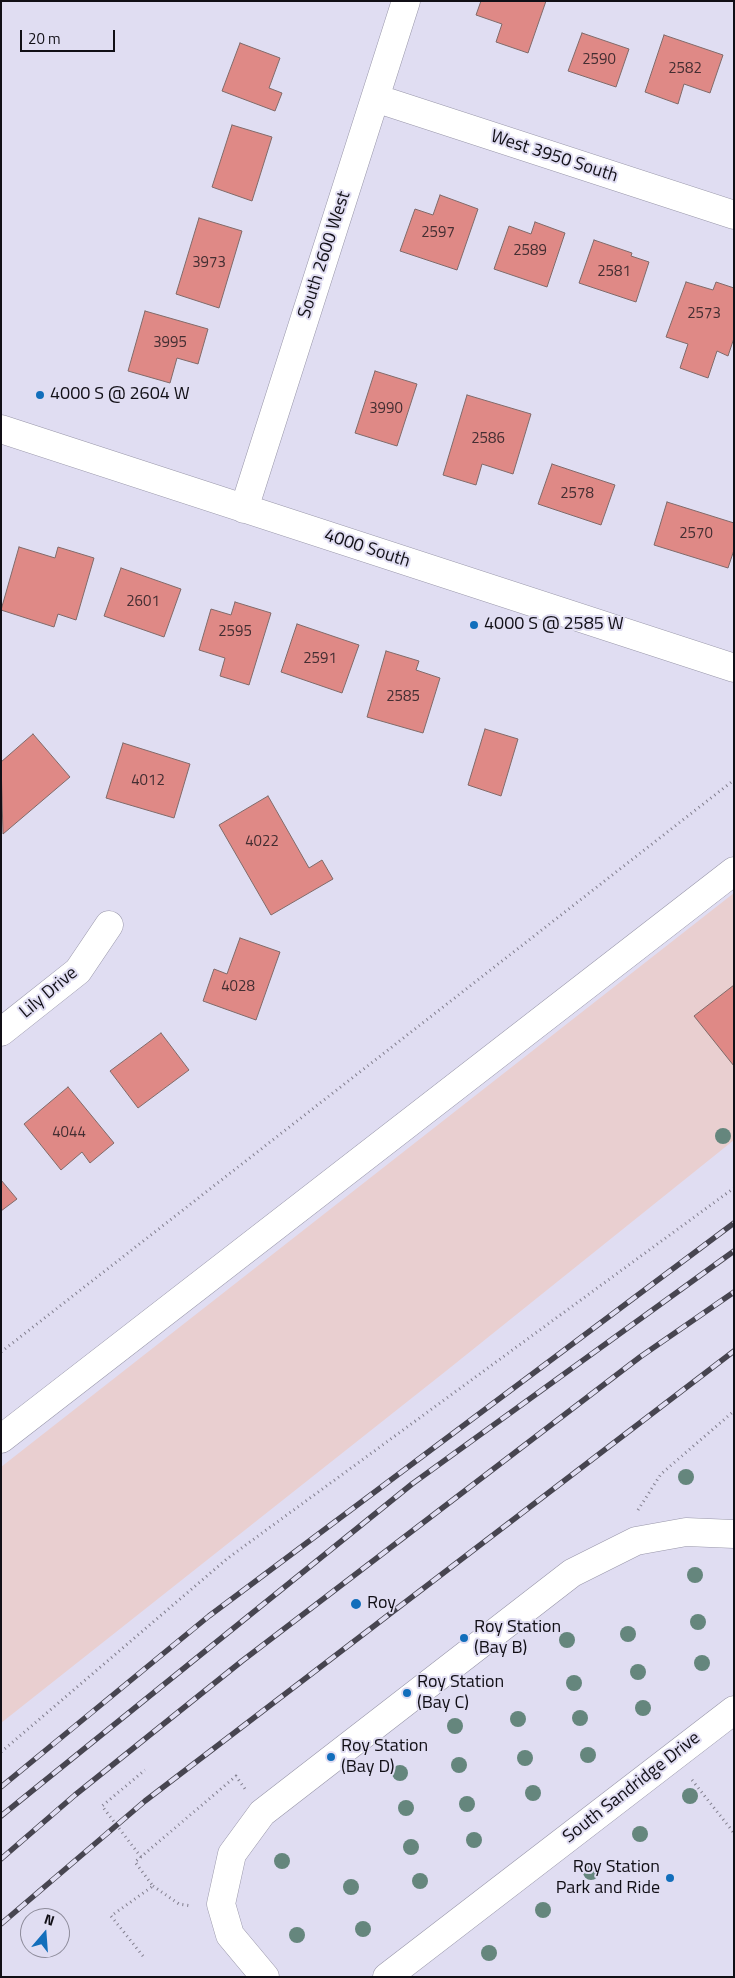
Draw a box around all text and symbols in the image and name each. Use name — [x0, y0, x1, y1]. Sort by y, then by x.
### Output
scale bar — [22, 20, 118, 52]
text: 20 m — [28, 27, 61, 50]
house number: 2590 — [582, 51, 616, 69]
house number: 2582 — [668, 60, 702, 78]
street label: West 3950 South — [488, 126, 620, 188]
street label: South 2600 West — [294, 189, 356, 321]
house number: 2597 — [421, 224, 455, 242]
house number: 2589 — [513, 242, 547, 260]
house number: 3973 — [192, 254, 226, 272]
house number: 2581 — [597, 263, 631, 281]
house number: 2573 — [687, 305, 721, 323]
house number: 3995 — [153, 334, 187, 352]
place label: 4000 S @ 2604 W — [50, 384, 190, 406]
marker: 4000 S @ 2604 W — [34, 389, 46, 401]
house number: 3990 — [369, 400, 403, 418]
house number: 2586 — [471, 430, 505, 448]
house number: 2578 — [560, 485, 594, 503]
street label: 4000 South — [321, 525, 413, 573]
house number: 2570 — [679, 525, 713, 543]
house number: 2601 — [126, 593, 160, 611]
place label: 4000 S @ 2585 W — [484, 614, 624, 636]
marker: 4000 S @ 2585 W — [468, 619, 480, 631]
house number: 2595 — [218, 623, 252, 641]
house number: 2591 — [303, 650, 337, 668]
house number: 2585 — [386, 688, 420, 706]
house number: 4012 — [131, 772, 165, 790]
house number: 4022 — [245, 833, 279, 851]
street label: Lily Drive — [16, 963, 82, 1023]
house number: 4028 — [221, 978, 255, 996]
house number: 4044 — [52, 1124, 86, 1142]
place label: Roy — [367, 1593, 396, 1615]
marker: Roy — [349, 1597, 363, 1611]
place label: Roy Station (Bay B) — [474, 1617, 561, 1660]
marker: Roy Station (Bay B) — [458, 1632, 470, 1644]
place label: Roy Station (Bay C) — [417, 1672, 504, 1715]
marker: Roy Station (Bay C) — [401, 1687, 413, 1699]
street label: South Sandridge Drive — [559, 1728, 705, 1848]
place label: Roy Station (Bay D) — [341, 1736, 428, 1778]
marker: Roy Station (Bay D) — [325, 1751, 337, 1763]
place label: Roy Station Park and Ride — [556, 1857, 660, 1900]
marker: Roy Station Park and Ride — [664, 1872, 676, 1884]
north arrow — [20, 1908, 70, 1958]
text: N — [42, 1908, 57, 1931]

